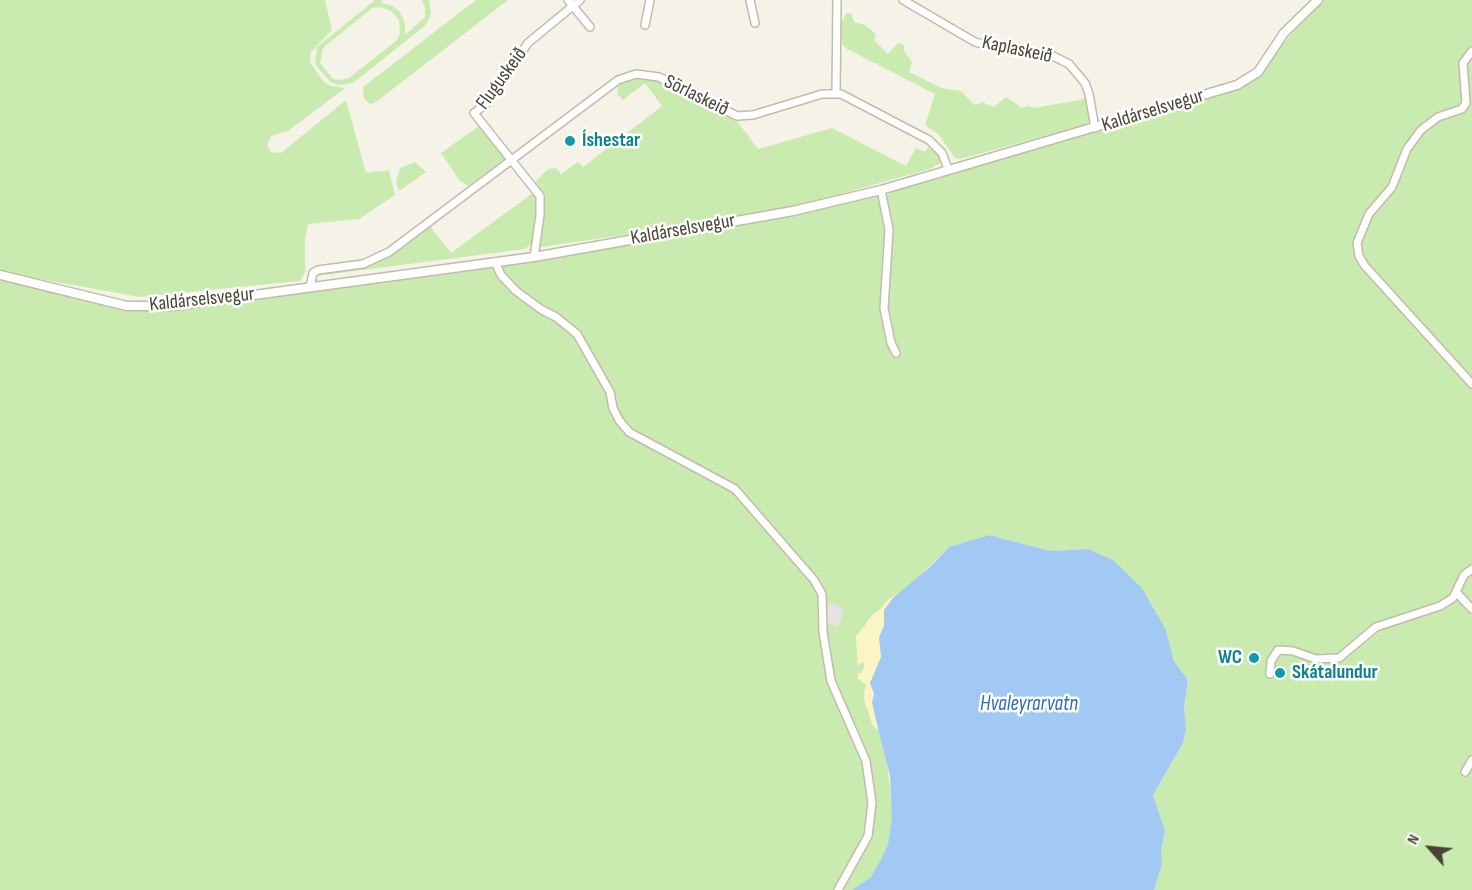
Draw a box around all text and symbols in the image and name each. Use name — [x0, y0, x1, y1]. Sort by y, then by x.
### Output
street label: Kaplaskeið — [980, 31, 1054, 69]
street label: Fluguskeið — [472, 43, 532, 115]
street label: Sörlaskeið — [660, 70, 732, 122]
street label: Kaldárselsvegur — [1099, 84, 1207, 138]
place label: Íshestar — [582, 129, 640, 153]
marker: Íshestar — [563, 134, 577, 148]
street label: Kaldárselsvegur — [629, 209, 737, 251]
street label: Kaldárselsvegur — [148, 283, 256, 317]
place label: WC — [1218, 646, 1242, 670]
marker: WC — [1247, 651, 1261, 665]
place label: Skátalundur — [1292, 661, 1378, 685]
marker: Skátalundur — [1273, 666, 1287, 680]
water label: Hvaleyrarvatn — [980, 692, 1078, 718]
north arrow — [1400, 818, 1460, 878]
text: N — [1403, 831, 1424, 848]

